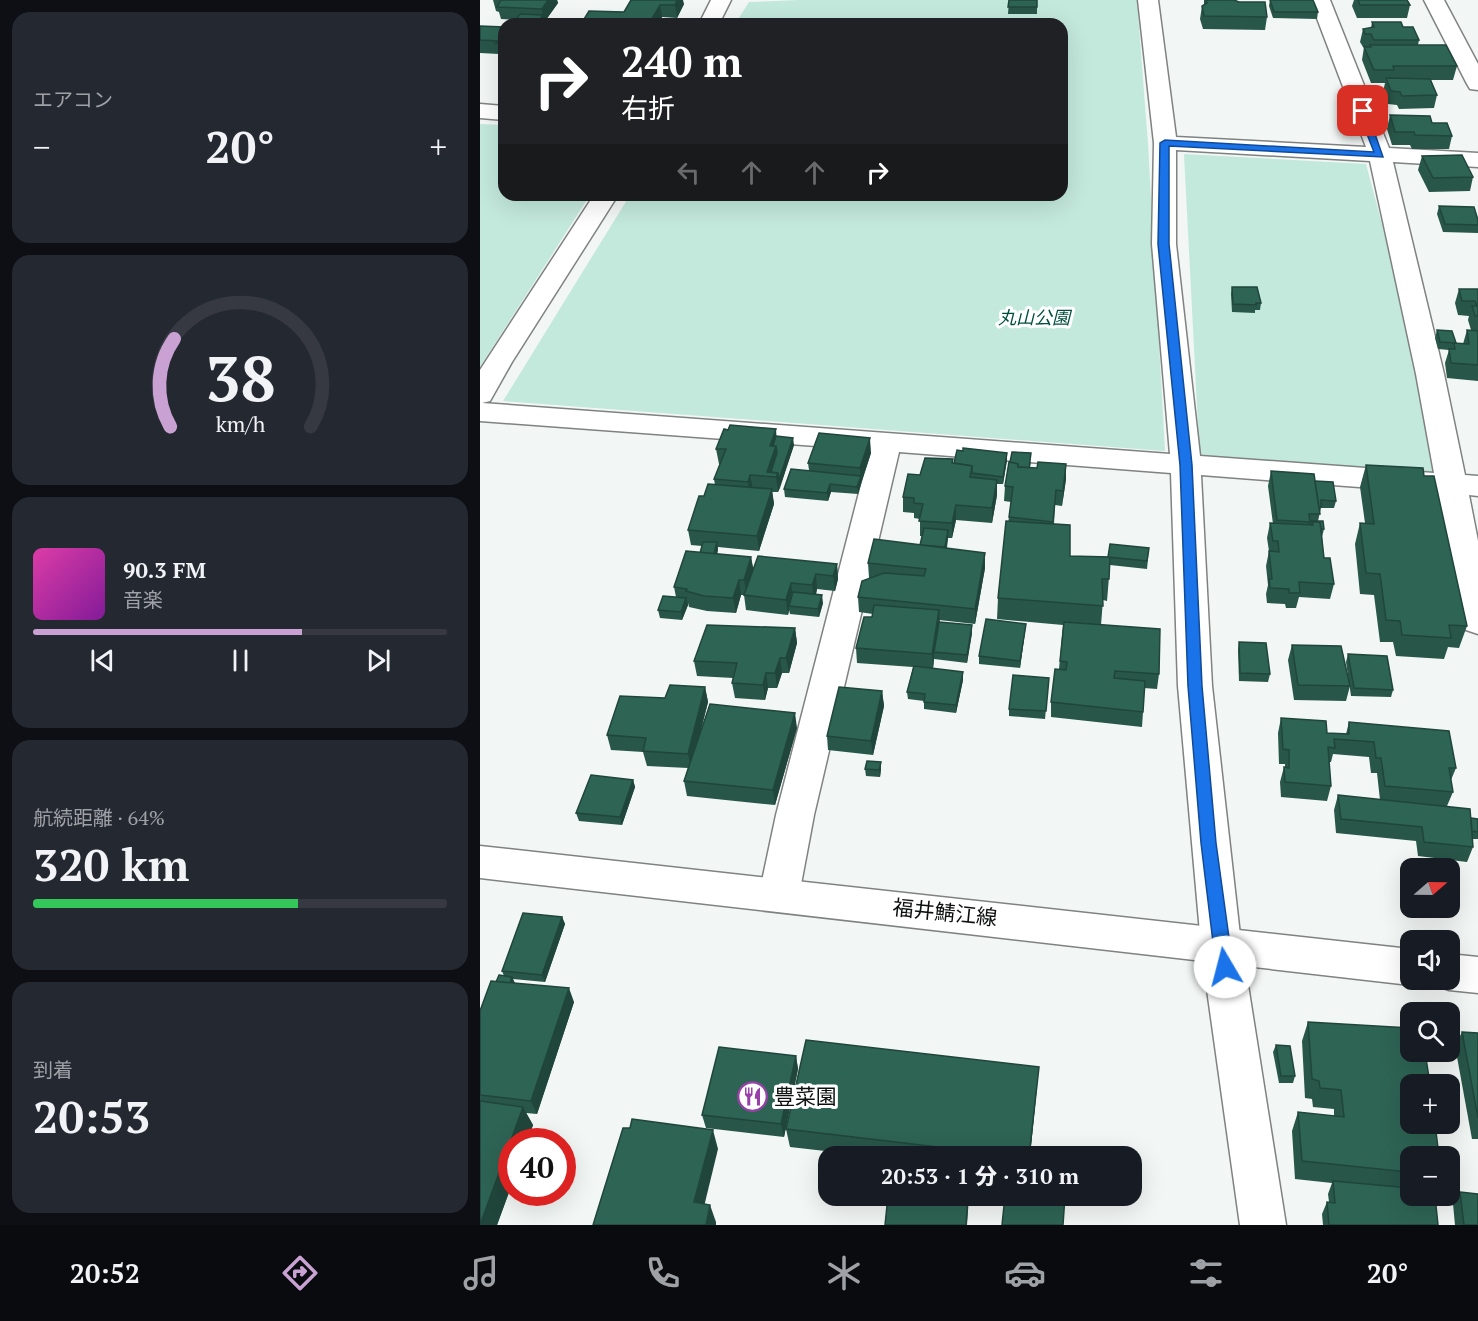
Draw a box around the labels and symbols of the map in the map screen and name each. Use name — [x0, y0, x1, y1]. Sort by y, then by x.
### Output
pin — [1337, 85, 1388, 136]
park label: 丸山公園 — [998, 305, 1073, 329]
north arrow — [1400, 858, 1460, 918]
street label: 福井鯖江線 — [891, 893, 999, 931]
position arrow — [1193, 935, 1257, 999]
restaurant icon: 豊菜園 — [737, 1081, 769, 1113]
place label: 豊菜園 — [774, 1082, 837, 1110]
speed limit sign: 40 — [498, 1128, 576, 1206]

